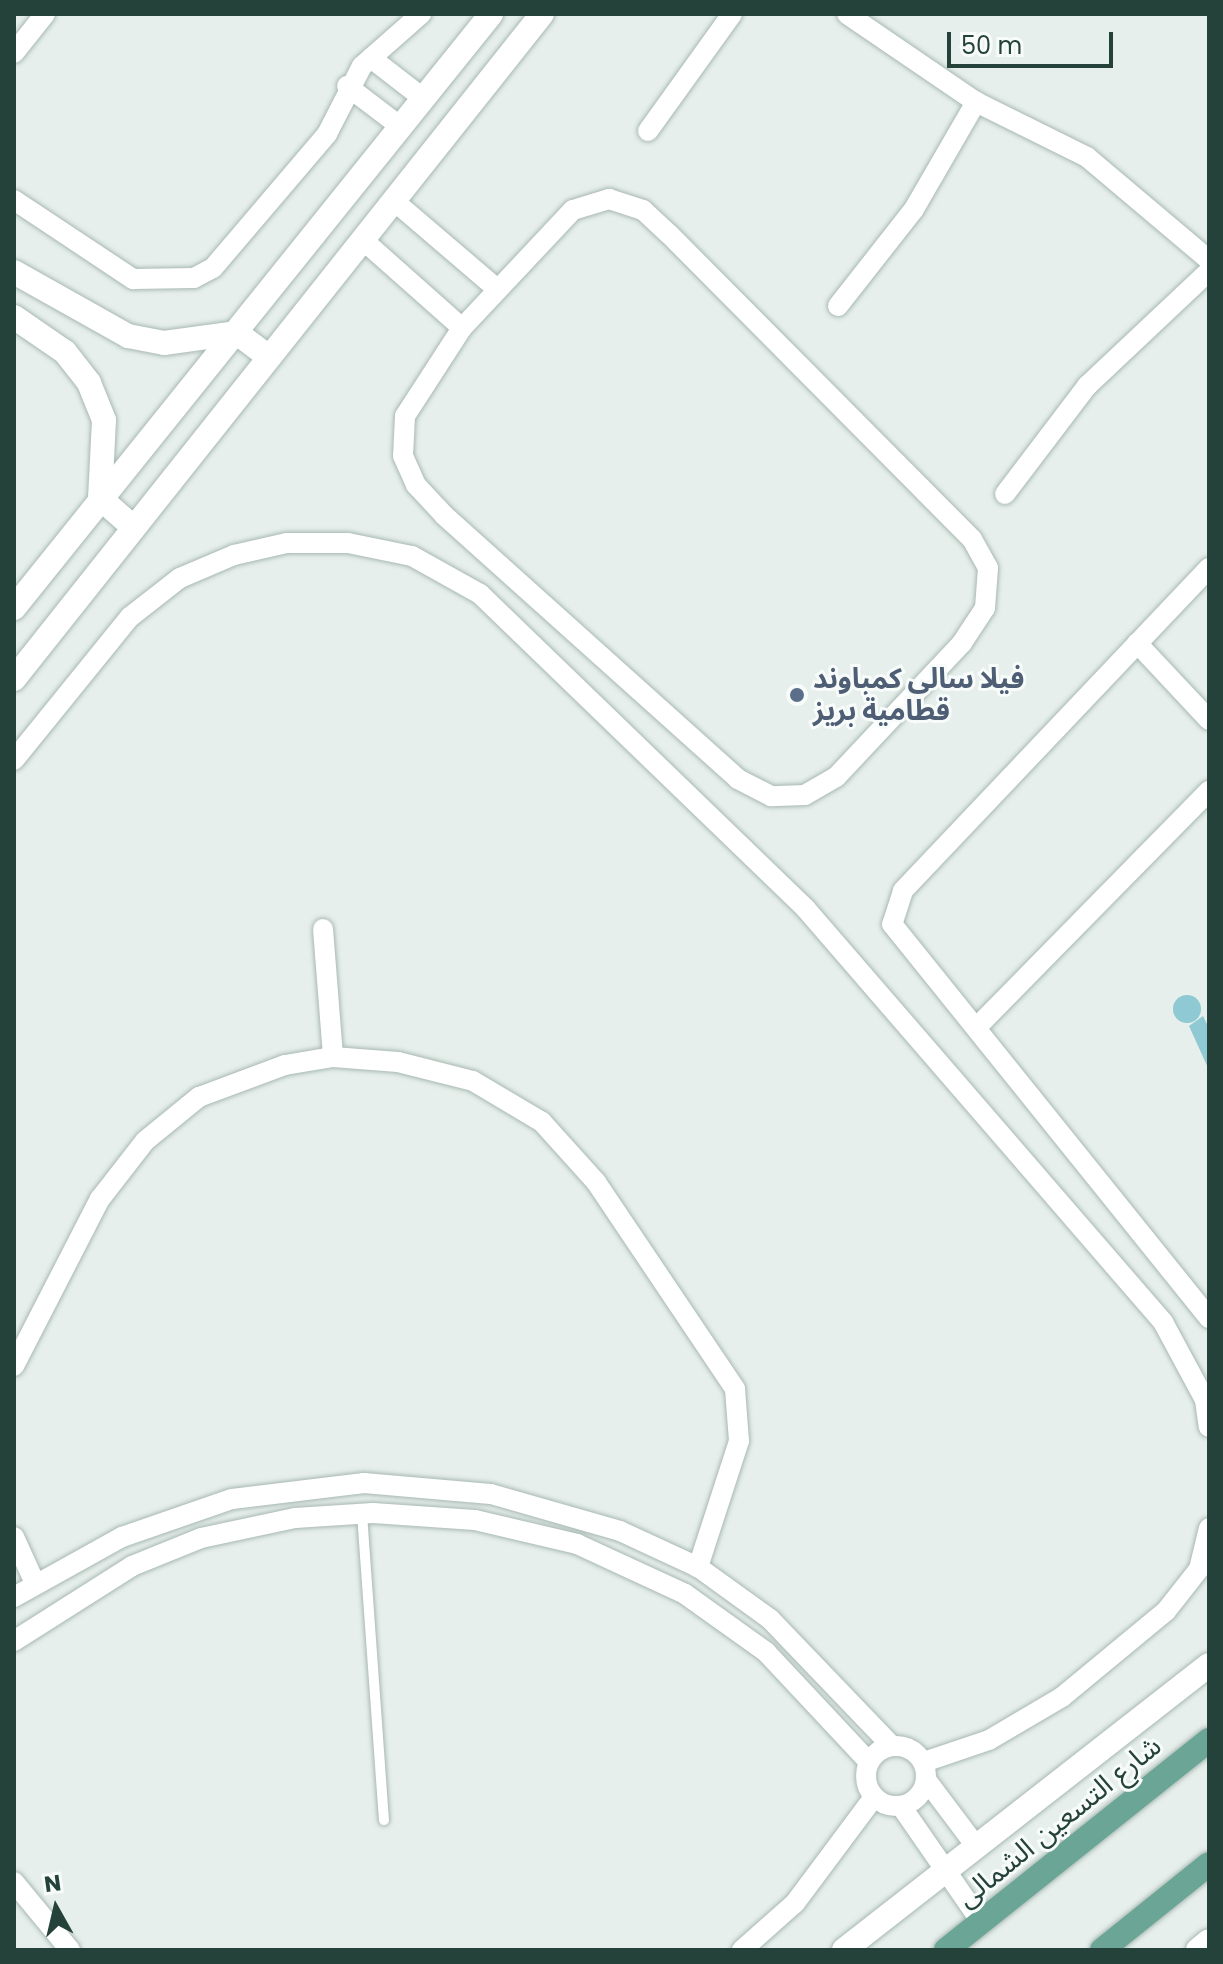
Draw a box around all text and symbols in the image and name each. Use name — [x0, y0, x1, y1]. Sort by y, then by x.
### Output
scale bar — [951, 16, 1117, 66]
text: 50 m — [961, 29, 1022, 62]
place label: فيلا سالى كمباوند قطامية بريز — [813, 662, 1024, 728]
marker: فيلا سالى كمباوند قطامية بريز — [788, 686, 806, 704]
street label: شارع التسعين الشمالى — [950, 1729, 1168, 1915]
text: N — [42, 1867, 63, 1900]
north arrow — [16, 1868, 96, 1948]

